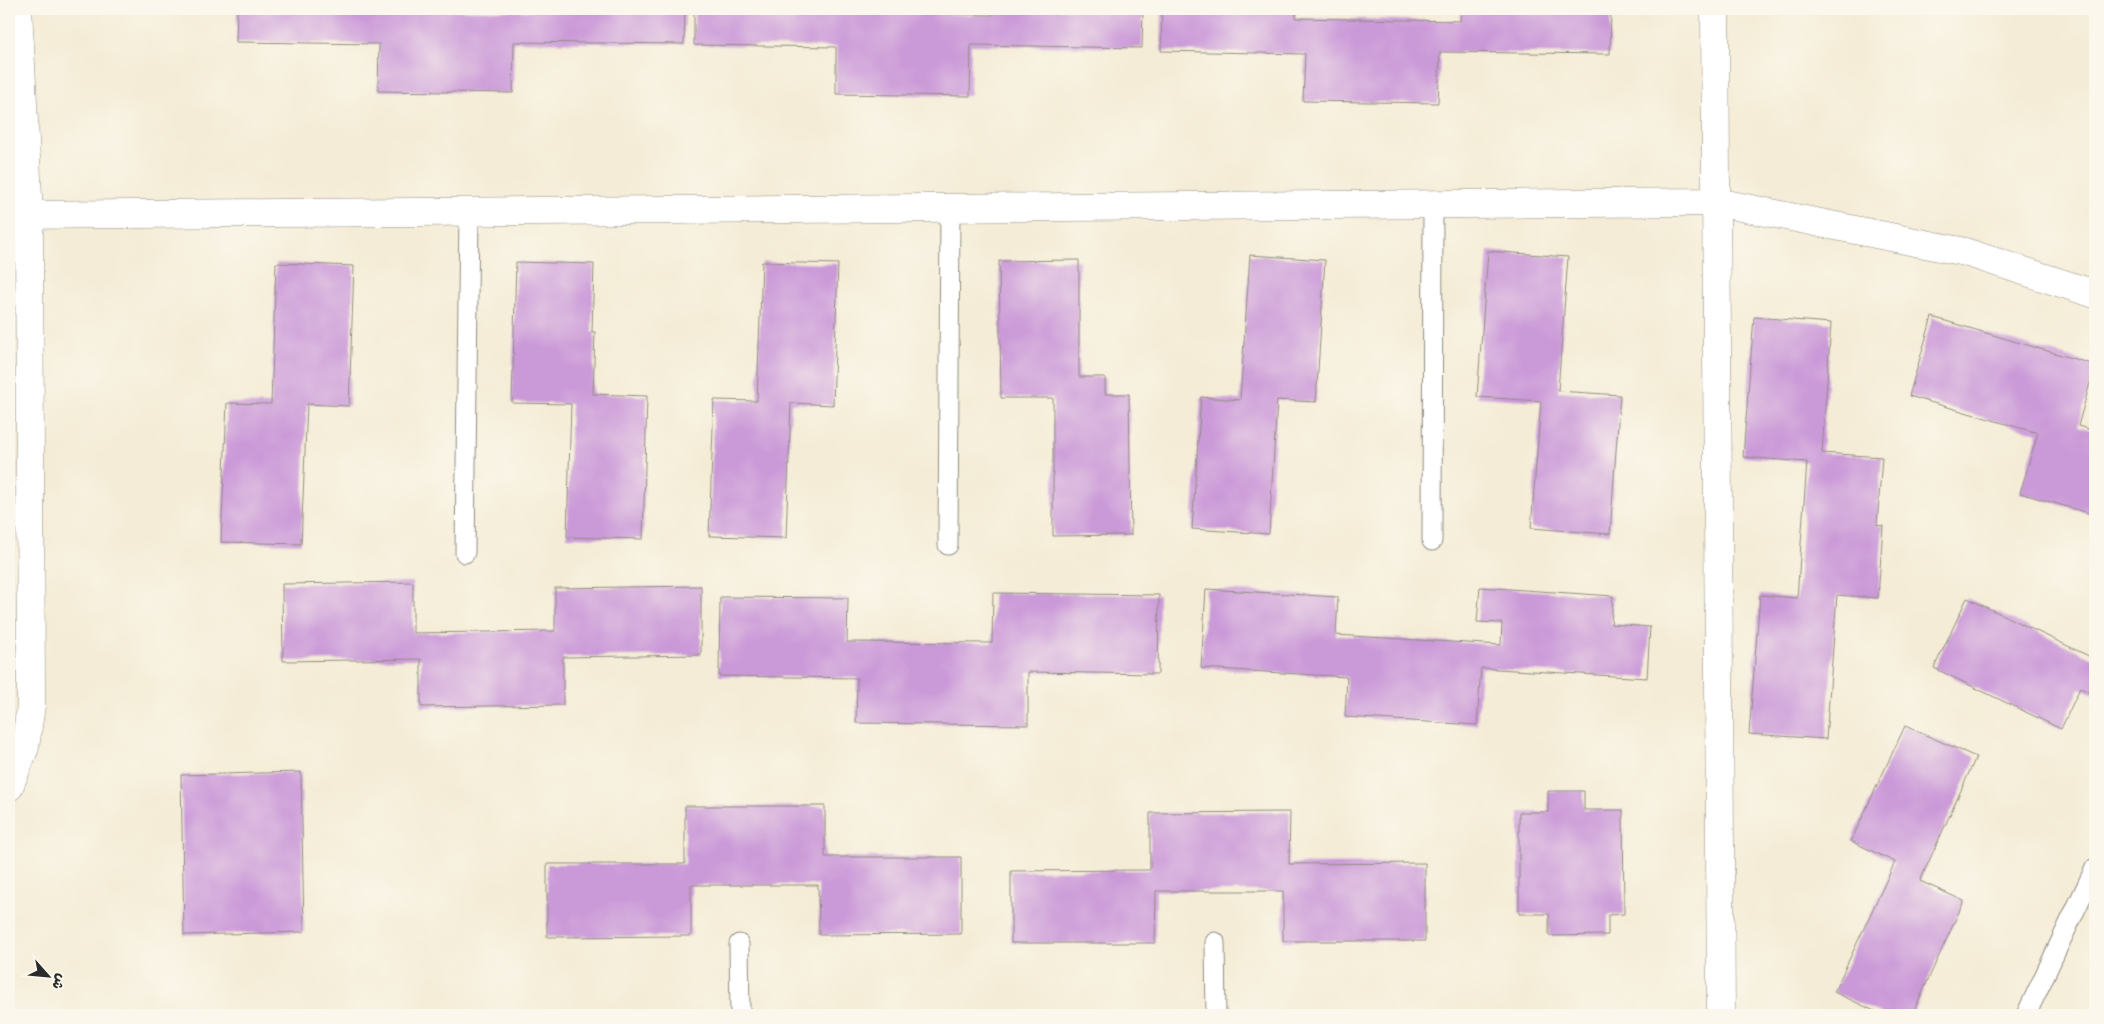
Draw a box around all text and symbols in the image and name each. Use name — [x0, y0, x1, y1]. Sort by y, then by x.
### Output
north arrow — [22, 952, 72, 1002]
text: ش — [48, 971, 70, 992]

